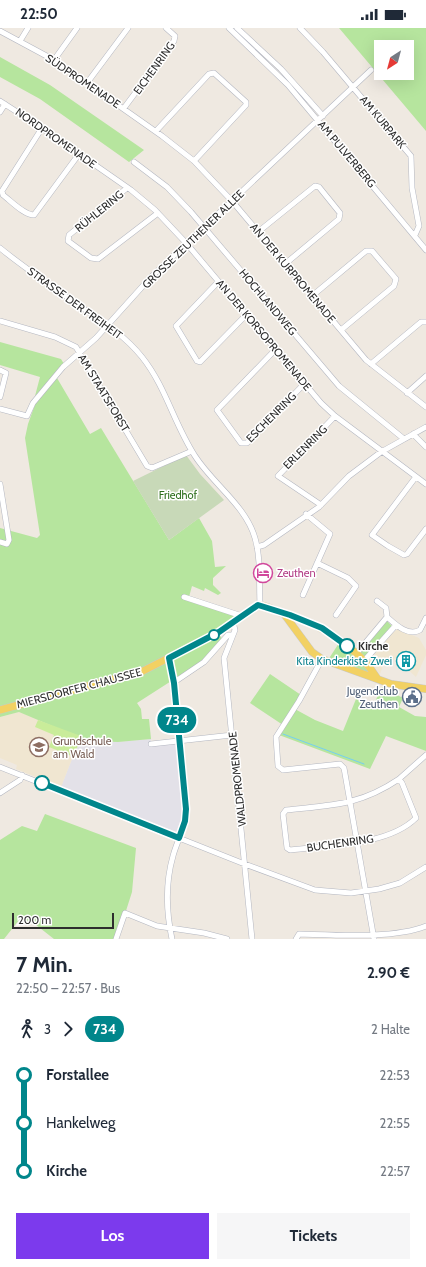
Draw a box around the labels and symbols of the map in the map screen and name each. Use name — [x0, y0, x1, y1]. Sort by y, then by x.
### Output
street label: EICHENRING — [130, 39, 178, 97]
north arrow — [374, 40, 414, 80]
street label: SÜDPROMENADE — [43, 51, 123, 111]
street label: AM KURPARK — [357, 93, 410, 152]
street label: NORDPROMENADE — [13, 105, 99, 171]
street label: AM PULVERBERG — [315, 118, 379, 190]
street label: GROSSE ZEUTHENER ALLEE — [139, 186, 247, 292]
street label: RÜHLERING — [72, 187, 126, 235]
street label: AN DER KURPROMENADE — [247, 220, 339, 326]
street label: STRASSE DER FREIHEIT — [25, 264, 125, 342]
street label: HOCHLANDWEG — [236, 266, 300, 338]
street label: AN DER KORSOPROMENADE — [213, 276, 315, 394]
street label: AM STAATSFORST — [75, 352, 133, 435]
street label: ESCHENRING — [243, 389, 299, 445]
street label: ERLENRING — [280, 422, 330, 472]
park label: Friedhof — [159, 488, 198, 502]
hotel icon: Zeuthen — [252, 562, 274, 584]
place label: Zeuthen — [277, 566, 316, 580]
unlabelled marker — [208, 629, 220, 641]
marker: Kirche — [339, 638, 355, 654]
place label: Kirche — [358, 639, 388, 653]
building icon: Kita Kinderkiste Zwei — [395, 650, 417, 672]
place label: Kita Kinderkiste Zwei — [296, 654, 392, 668]
street label: MIERSDORFER CHAUSSEE — [15, 665, 143, 711]
place label: Jugendclub Zeuthen — [346, 684, 398, 711]
public building icon: Jugendclub Zeuthen — [401, 686, 423, 708]
line badge: 734 — [154, 707, 200, 733]
street label: WALDPROMENADE — [225, 731, 249, 827]
place label: Grundschule am Wald — [53, 734, 112, 761]
school or university icon: Grundschule am Wald — [28, 736, 50, 758]
unlabelled marker — [34, 775, 50, 791]
street label: BUCHENRING — [306, 831, 374, 855]
scale bar — [12, 911, 114, 930]

